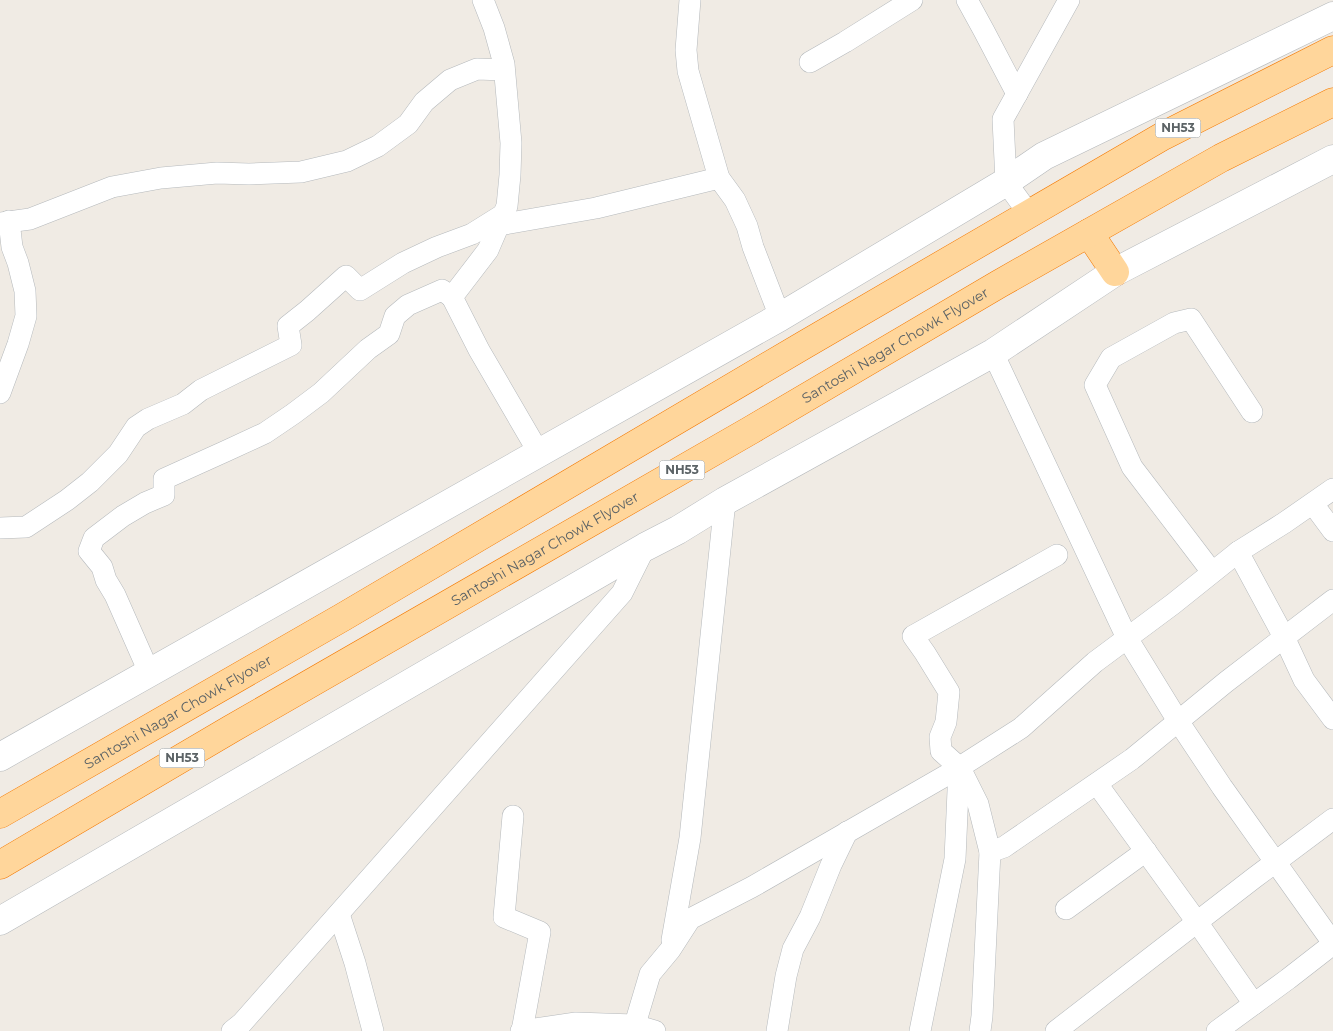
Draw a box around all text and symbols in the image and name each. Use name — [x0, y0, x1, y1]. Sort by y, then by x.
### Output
road number: NH53 — [1156, 119, 1200, 138]
street label: Santoshi Nagar Chowk Flyover — [798, 283, 992, 407]
road number: NH53 — [660, 460, 704, 480]
street label: Santoshi Nagar Chowk Flyover — [448, 487, 642, 610]
street label: Santoshi Nagar Chowk Flyover — [81, 651, 275, 773]
road number: NH53 — [160, 748, 204, 768]

